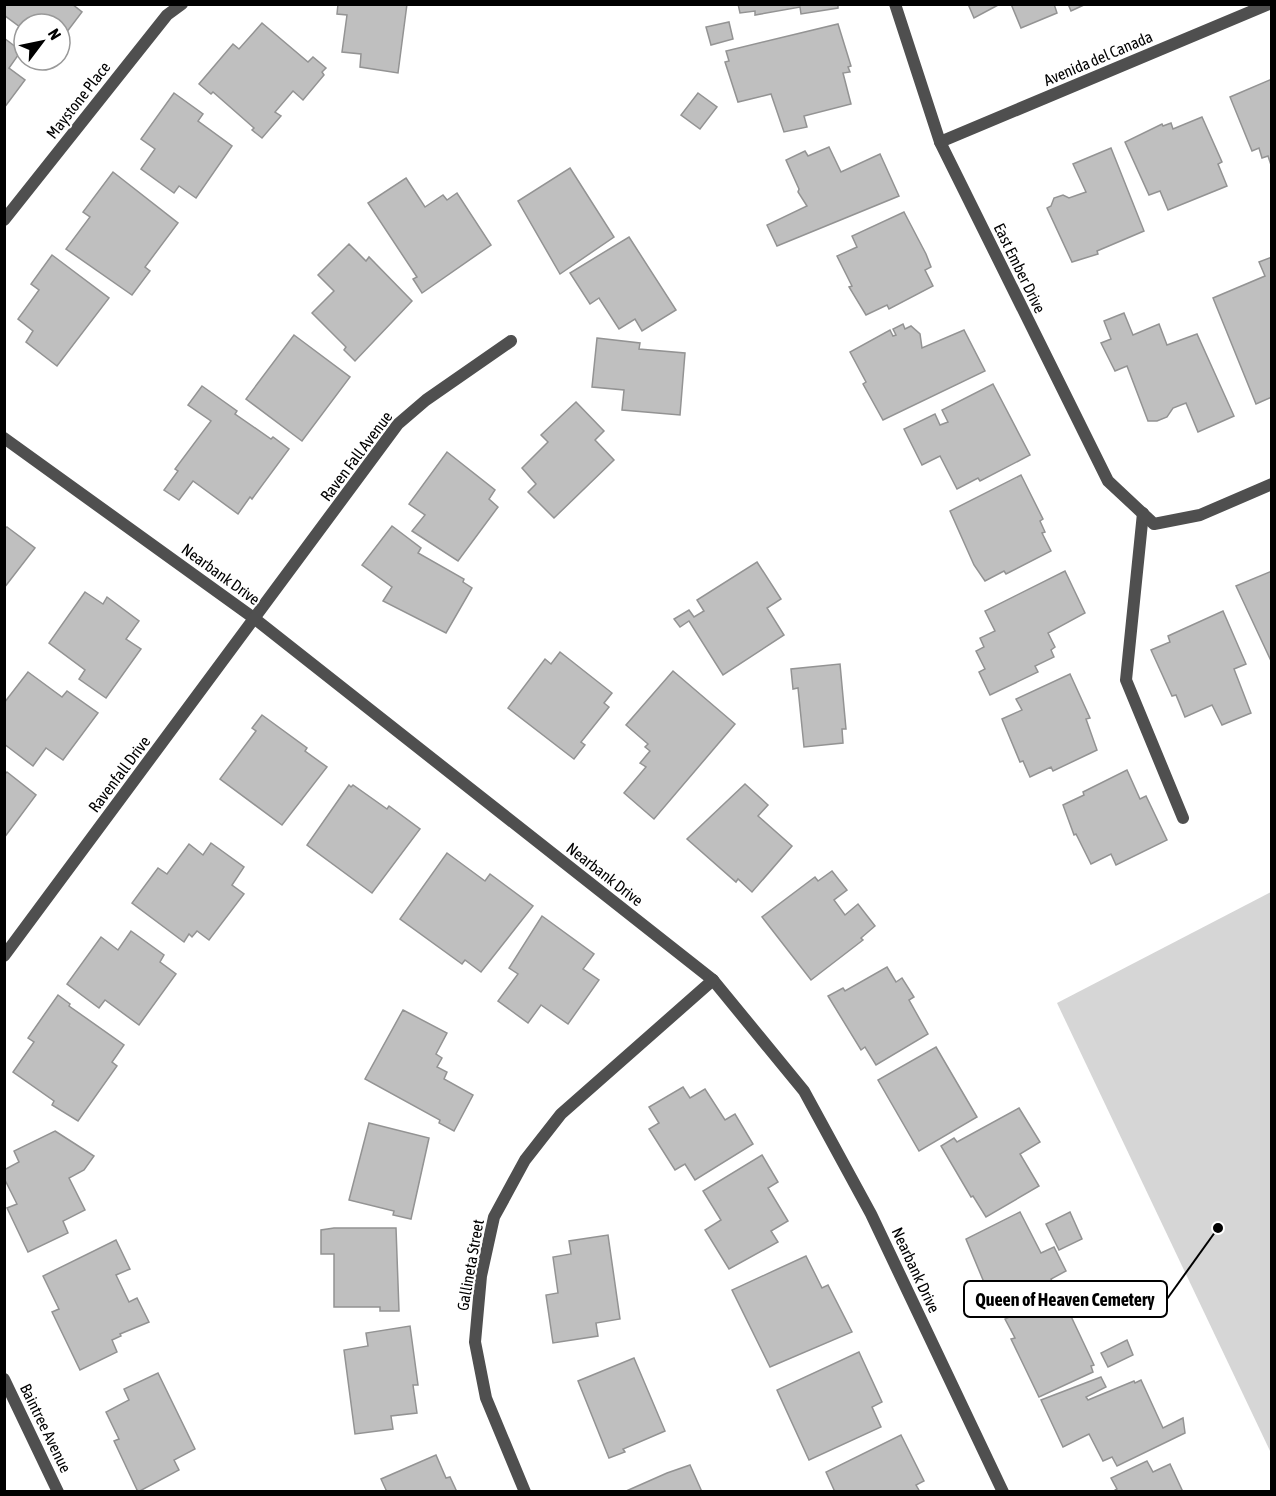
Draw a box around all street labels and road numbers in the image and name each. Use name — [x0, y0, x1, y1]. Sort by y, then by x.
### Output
street label: Avenida del Canada — [1041, 27, 1155, 89]
street label: Maystone Place — [42, 58, 114, 143]
street label: East Ember Drive — [990, 220, 1050, 316]
street label: Raven Fall Avenue — [316, 408, 396, 504]
street label: Nearbank Drive — [179, 540, 263, 608]
street label: Ravenfall Drive — [85, 732, 153, 816]
street label: Nearbank Drive — [563, 839, 647, 909]
street label: Gallineta Street — [453, 1218, 487, 1312]
street label: Nearbank Drive — [888, 1225, 944, 1315]
street label: Baintree Avenue — [17, 1381, 75, 1475]

